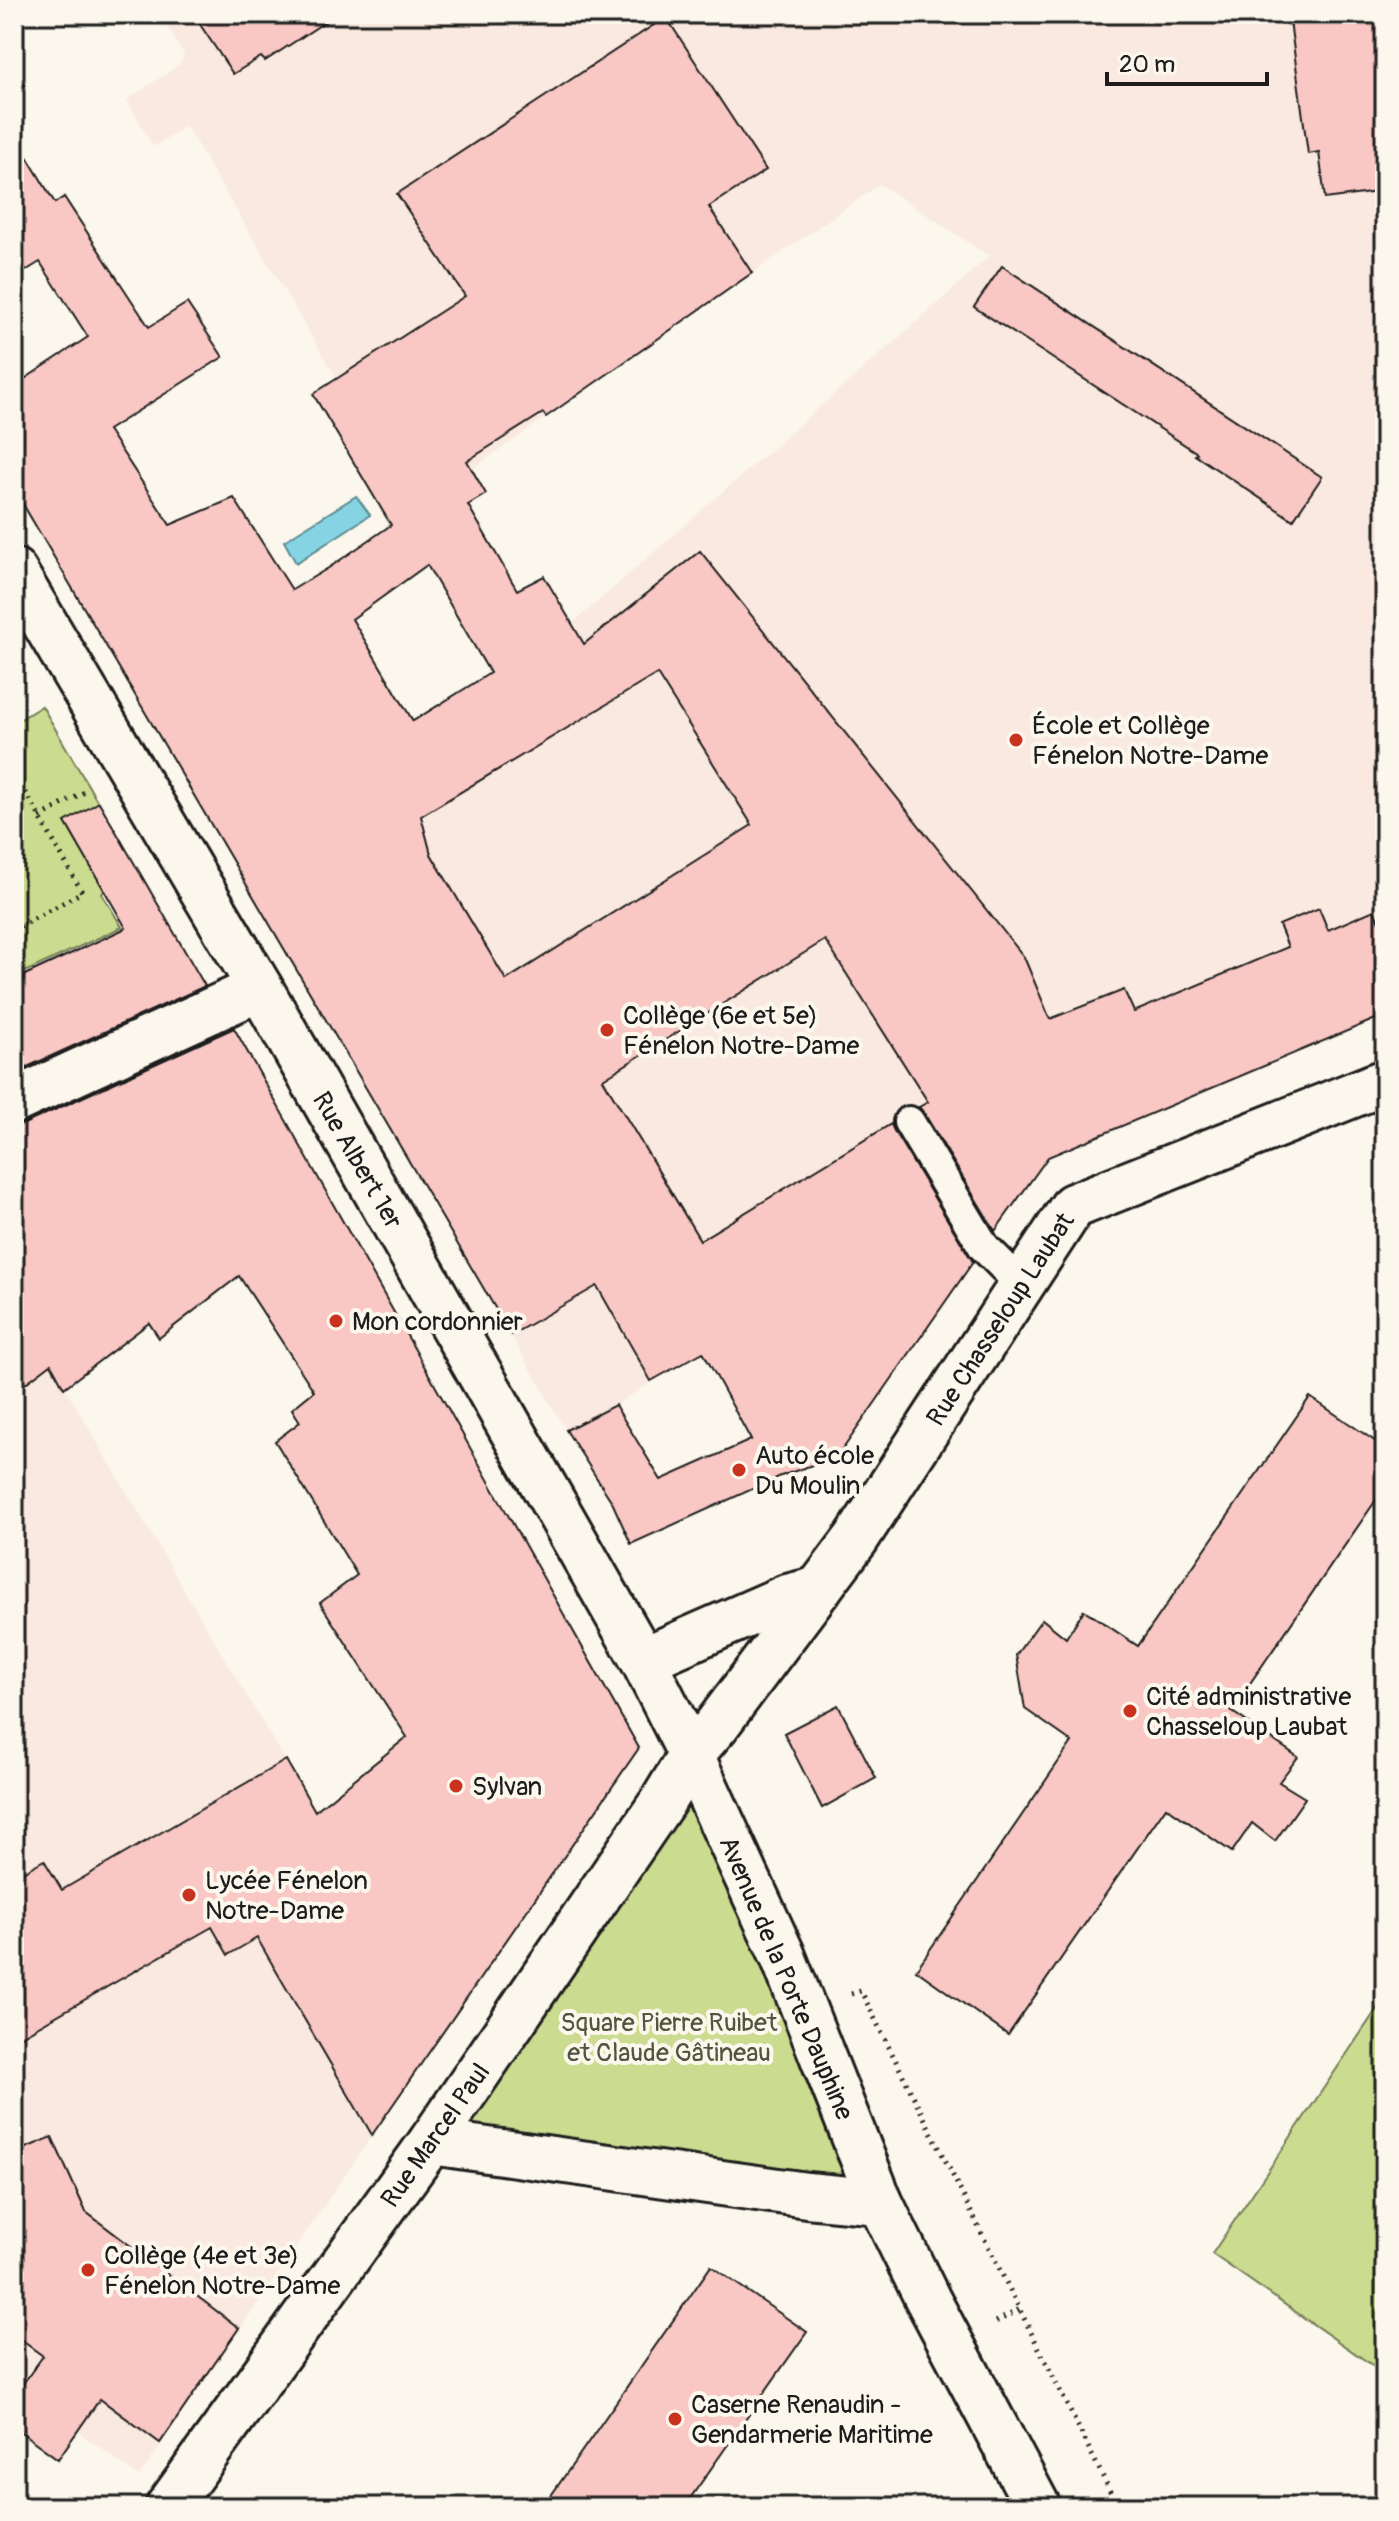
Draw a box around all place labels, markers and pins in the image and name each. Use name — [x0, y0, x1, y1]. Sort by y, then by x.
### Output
place label: École et Collège Fénelon Notre-Dame — [1032, 710, 1268, 772]
marker: École et Collège Fénelon Notre-Dame — [1007, 731, 1025, 749]
place label: Collège (6e et 5e) Fénelon Notre-Dame — [623, 1000, 859, 1062]
marker: Collège (6e et 5e) Fénelon Notre-Dame — [598, 1021, 616, 1039]
place label: Mon cordonnier — [352, 1306, 524, 1338]
marker: Mon cordonnier — [327, 1312, 345, 1330]
place label: Auto école Du Moulin — [755, 1440, 874, 1502]
marker: Auto école Du Moulin — [730, 1461, 748, 1479]
place label: Cité administrative Chasseloup Laubat — [1146, 1681, 1352, 1743]
marker: Cité administrative Chasseloup Laubat — [1121, 1702, 1139, 1720]
place label: Sylvan — [472, 1771, 542, 1803]
marker: Sylvan — [447, 1777, 465, 1795]
place label: Lycée Fénelon Notre-Dame — [205, 1865, 368, 1927]
marker: Lycée Fénelon Notre-Dame — [180, 1886, 198, 1904]
place label: Collège (4e et 3e) Fénelon Notre-Dame — [104, 2240, 340, 2302]
marker: Collège (4e et 3e) Fénelon Notre-Dame — [79, 2261, 97, 2279]
place label: Caserne Renaudin - Gendarmerie Maritime — [691, 2389, 933, 2451]
marker: Caserne Renaudin - Gendarmerie Maritime — [666, 2410, 684, 2428]

